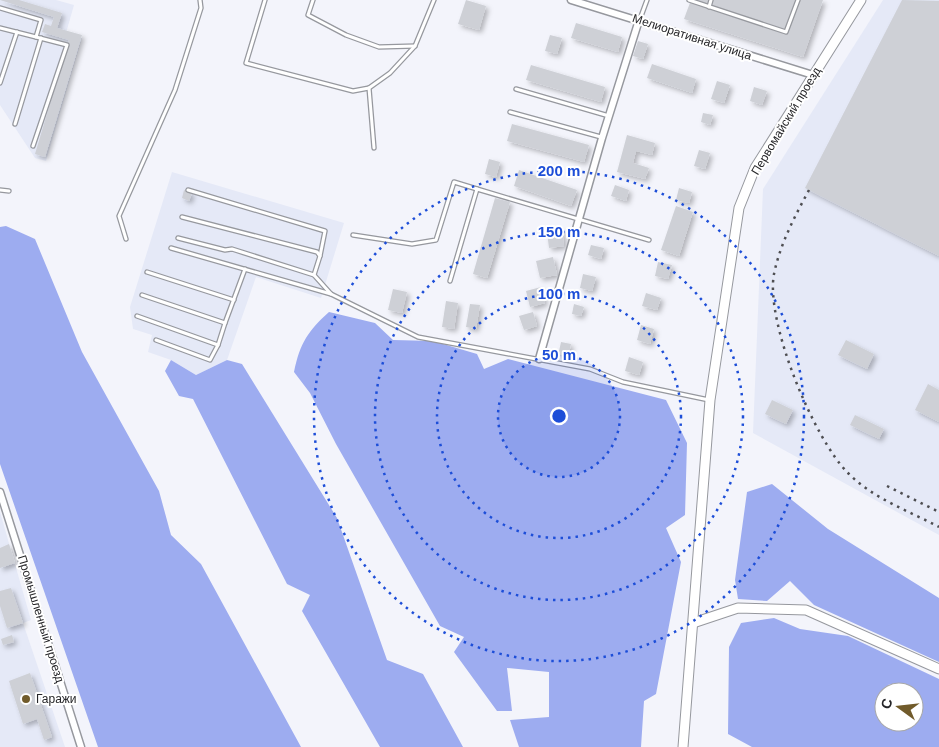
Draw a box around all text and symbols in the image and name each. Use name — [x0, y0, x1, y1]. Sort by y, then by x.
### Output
street label: Мелиоративная улица — [631, 11, 754, 63]
street label: Первомайский проезд — [748, 65, 824, 177]
text: 200 m — [538, 162, 580, 179]
text: 150 m — [538, 223, 580, 240]
text: 100 m — [538, 285, 580, 302]
text: 50 m — [542, 346, 576, 363]
centre of rings — [550, 407, 568, 425]
street label: Промышленный проезд — [15, 554, 67, 684]
north arrow — [874, 682, 924, 732]
place label: Гаражи — [36, 692, 77, 706]
marker: Гаражи — [20, 693, 32, 705]
text: С — [877, 697, 895, 711]

